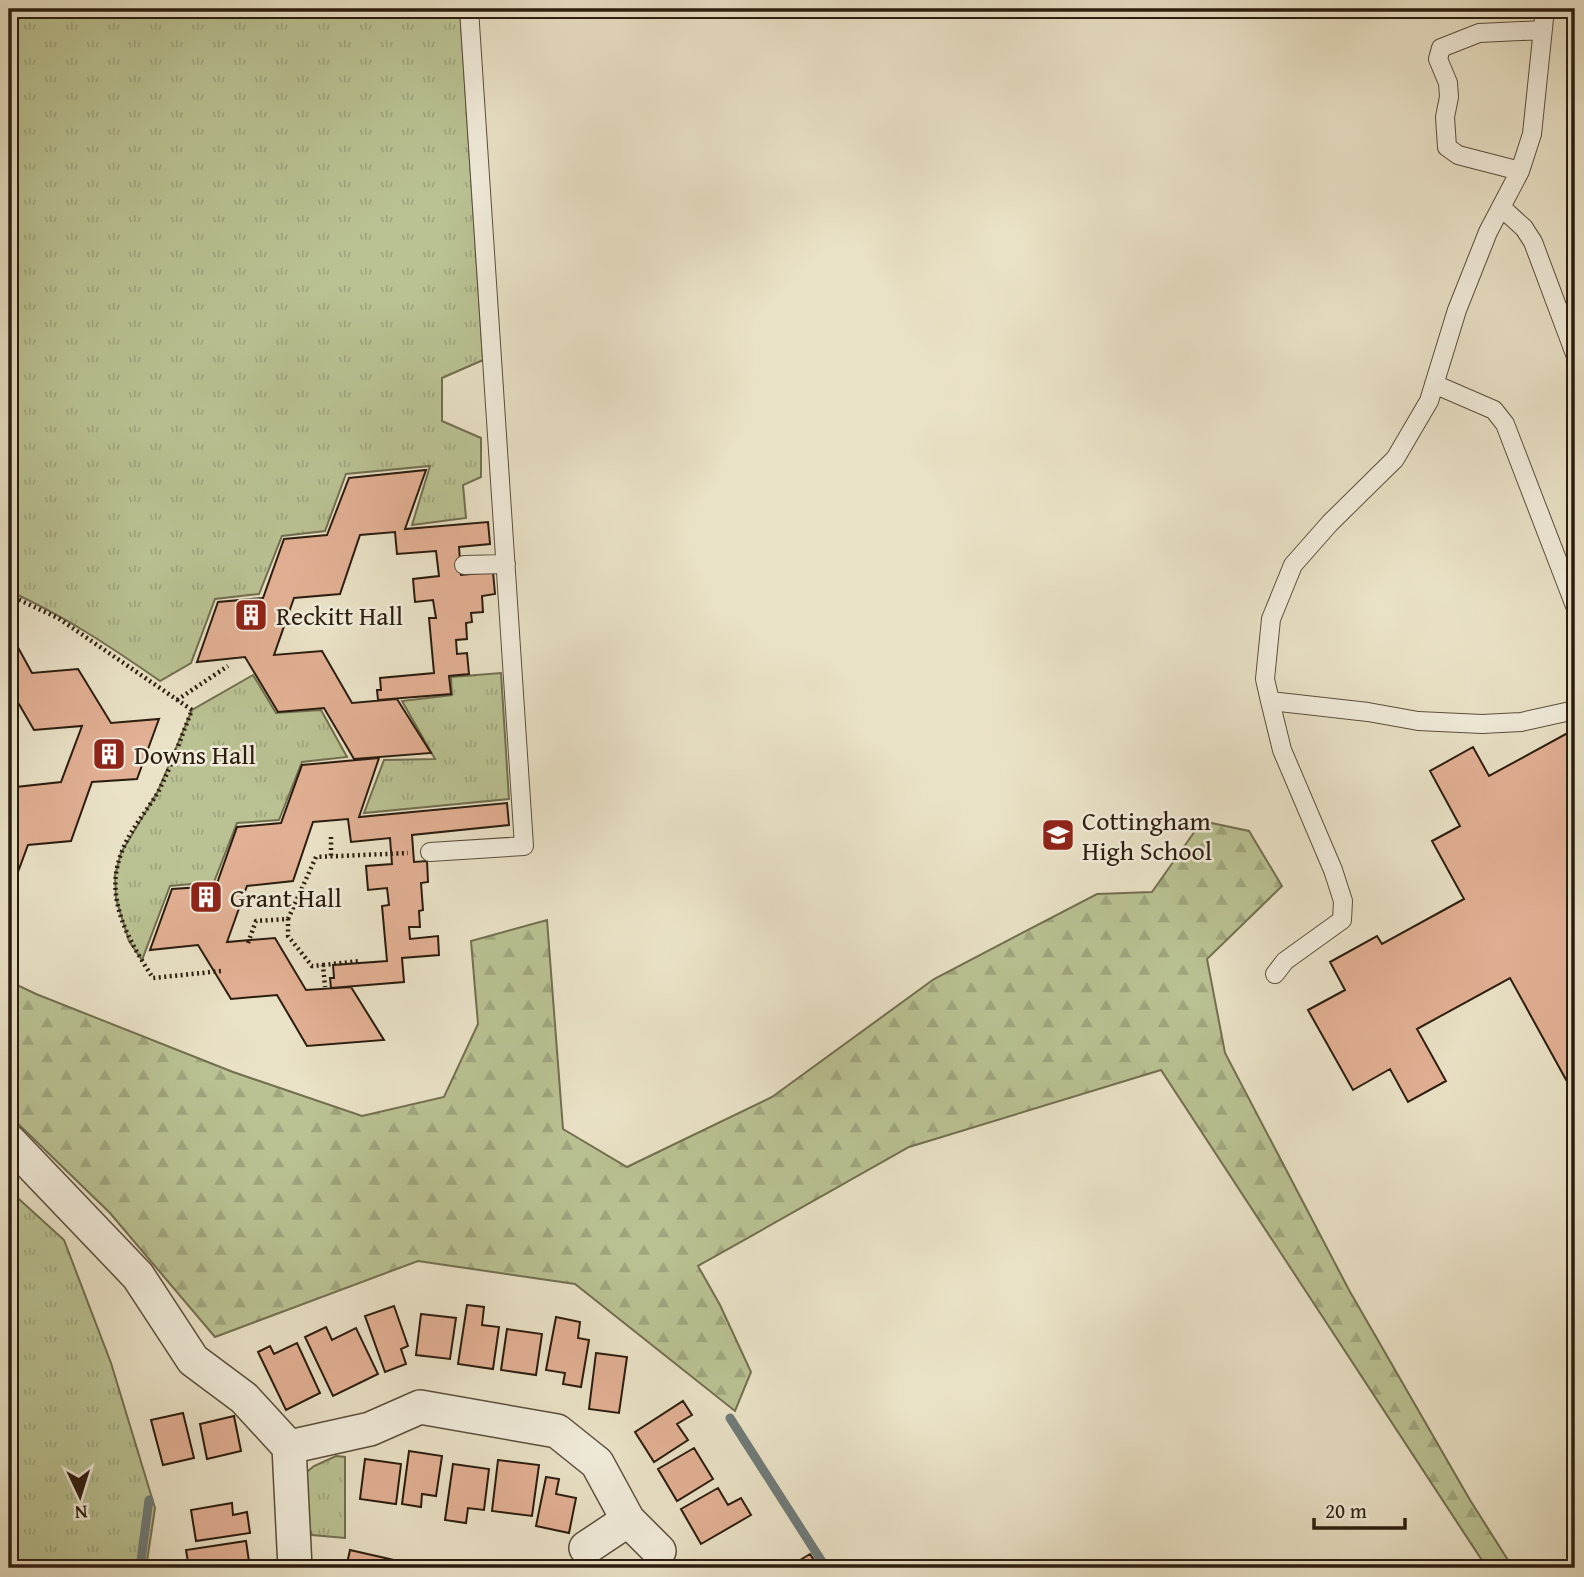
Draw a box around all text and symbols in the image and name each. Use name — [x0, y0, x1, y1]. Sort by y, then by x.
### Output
building icon: Reckitt Hall — [232, 596, 270, 634]
place label: Reckitt Hall — [276, 596, 403, 635]
building icon: Downs Hall — [90, 735, 128, 773]
place label: Downs Hall — [134, 735, 256, 774]
place label: Cottingham High School — [1082, 801, 1212, 870]
school or university icon: Cottingham High School — [1039, 816, 1077, 854]
building icon: Grant Hall — [187, 878, 225, 916]
place label: Grant Hall — [230, 878, 342, 917]
north arrow — [46, 1462, 116, 1532]
scale bar — [1314, 1486, 1406, 1530]
text: 20 m — [1325, 1495, 1367, 1526]
text: N — [74, 1499, 88, 1527]

